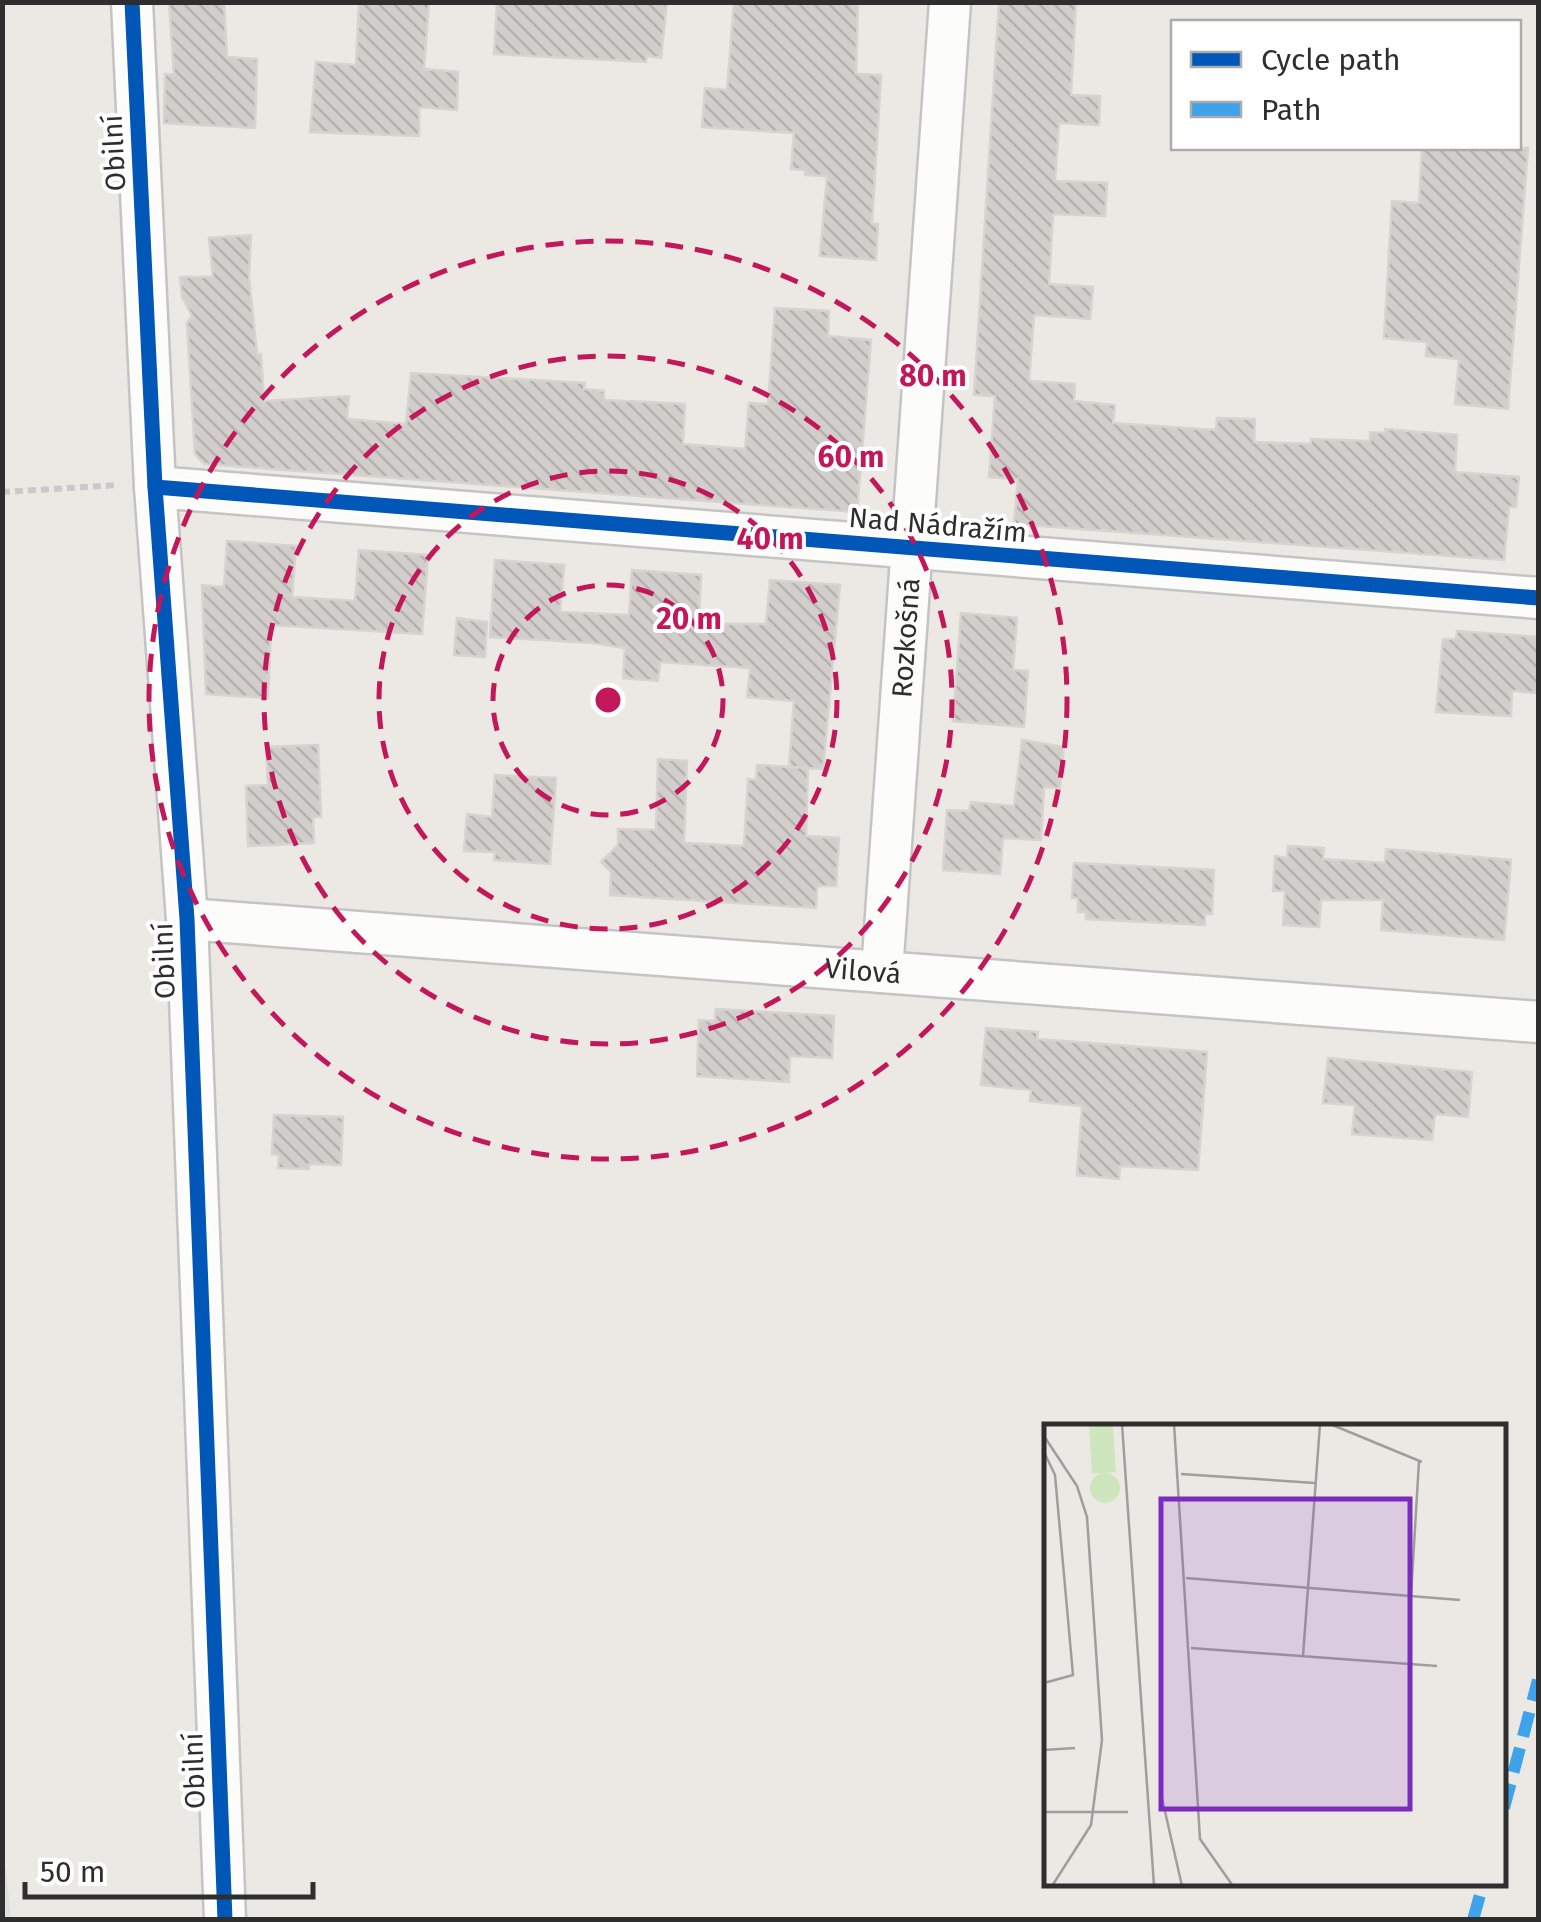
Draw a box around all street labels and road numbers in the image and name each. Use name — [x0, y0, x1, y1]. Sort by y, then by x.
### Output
street label: Obilní — [96, 114, 132, 192]
street label: Nad Nádražím — [847, 501, 1029, 549]
street label: Rozkošná — [885, 577, 926, 699]
street label: Obilní — [146, 922, 182, 1000]
street label: Vilová — [824, 951, 902, 990]
street label: Obilní — [176, 1732, 212, 1810]

